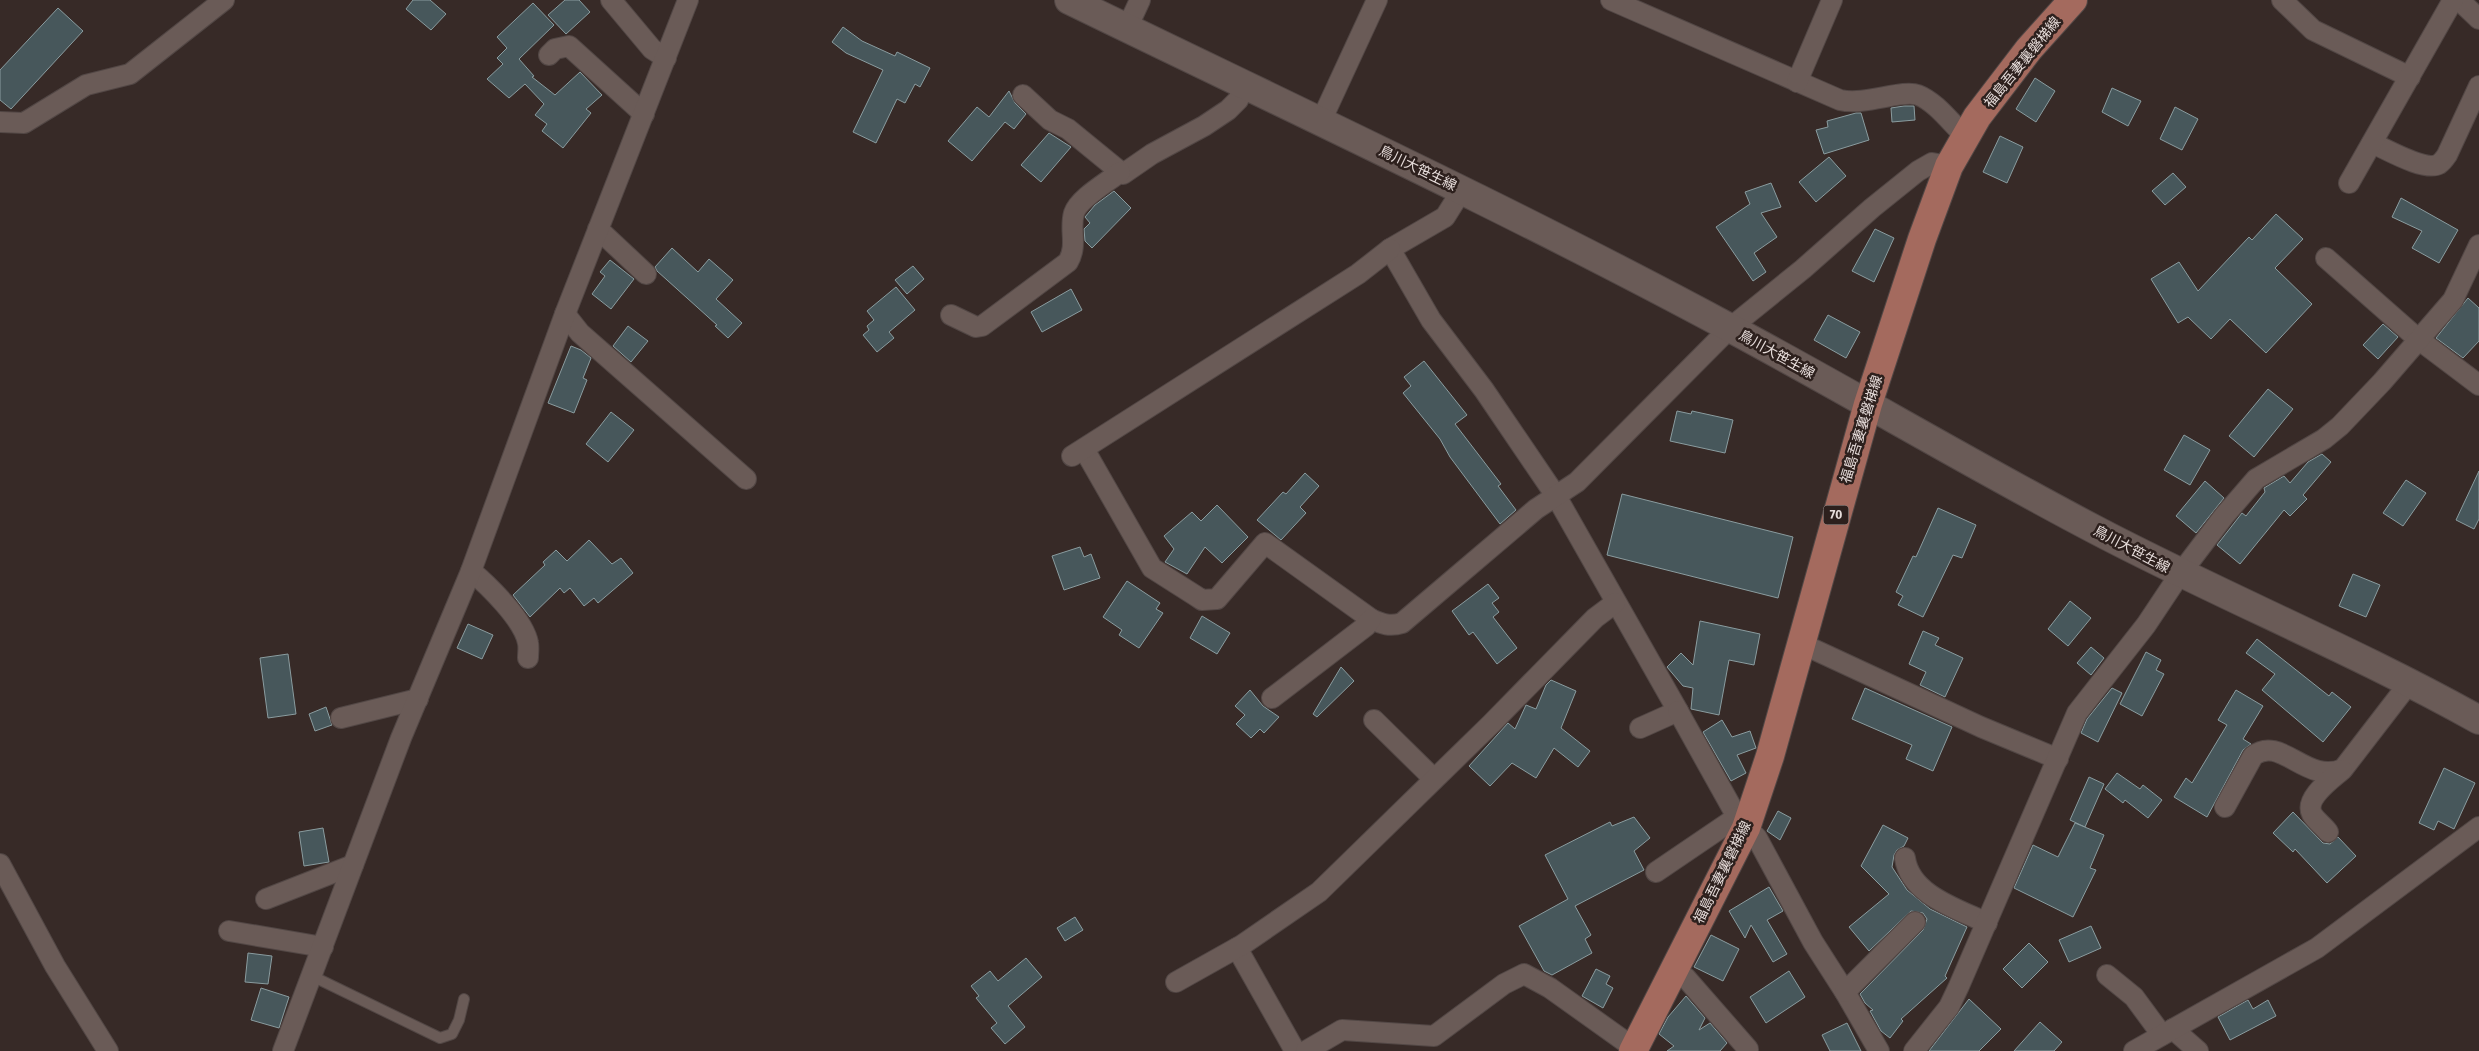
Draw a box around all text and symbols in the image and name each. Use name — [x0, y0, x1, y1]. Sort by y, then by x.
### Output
street label: 福島吾妻裏磐梯線 — [1981, 13, 2064, 111]
street label: 鳥川大笹生線 — [1376, 142, 1459, 195]
street label: 鳥川大笹生線 — [1736, 327, 1818, 382]
street label: 福島吾妻裏磐梯線 — [1837, 373, 1886, 485]
road number: 70 — [1824, 506, 1848, 524]
street label: 鳥川大笹生線 — [2091, 522, 2173, 577]
street label: 福島吾妻裏磐梯線 — [1690, 818, 1755, 926]

